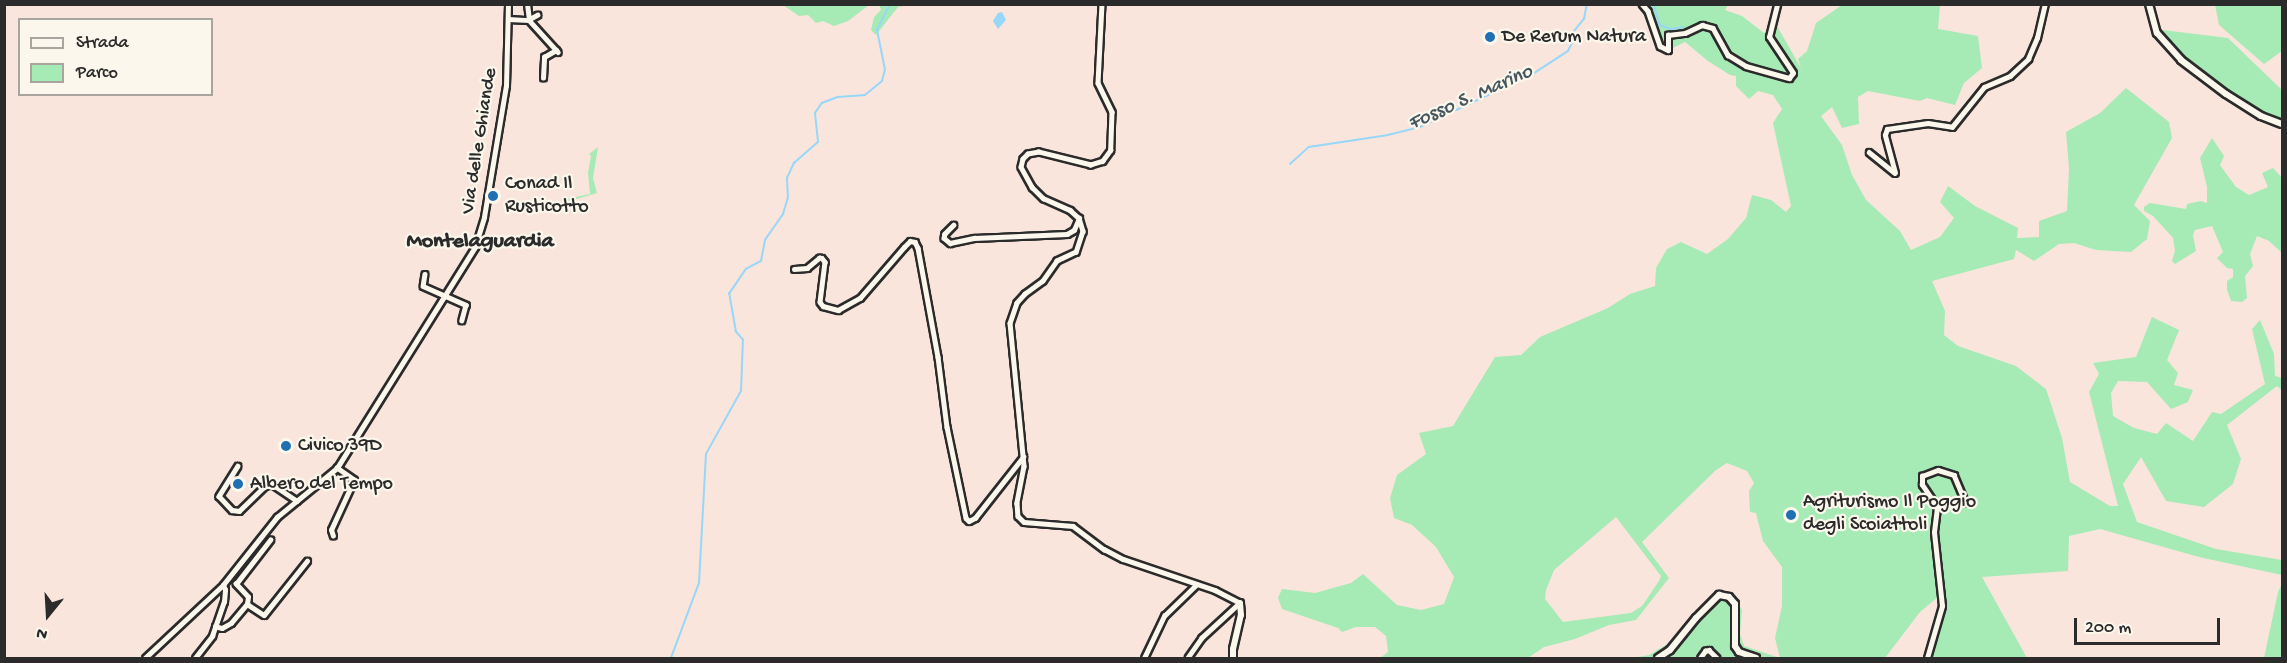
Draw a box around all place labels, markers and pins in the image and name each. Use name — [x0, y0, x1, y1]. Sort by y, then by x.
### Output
place label: De Rerum Natura — [1502, 25, 1646, 49]
marker: De Rerum Natura — [1483, 30, 1497, 44]
place label: Conad Il Rusticotto — [505, 172, 589, 219]
marker: Conad Il Rusticotto — [486, 189, 500, 203]
place label: Civico 39D — [298, 434, 382, 458]
marker: Civico 39D — [279, 439, 293, 453]
place label: Albero del Tempo — [250, 472, 393, 496]
marker: Albero del Tempo — [231, 477, 245, 491]
place label: Agriturismo Il Poggio degli Scoiattoli — [1803, 491, 1976, 538]
marker: Agriturismo Il Poggio degli Scoiattoli — [1784, 508, 1798, 522]

